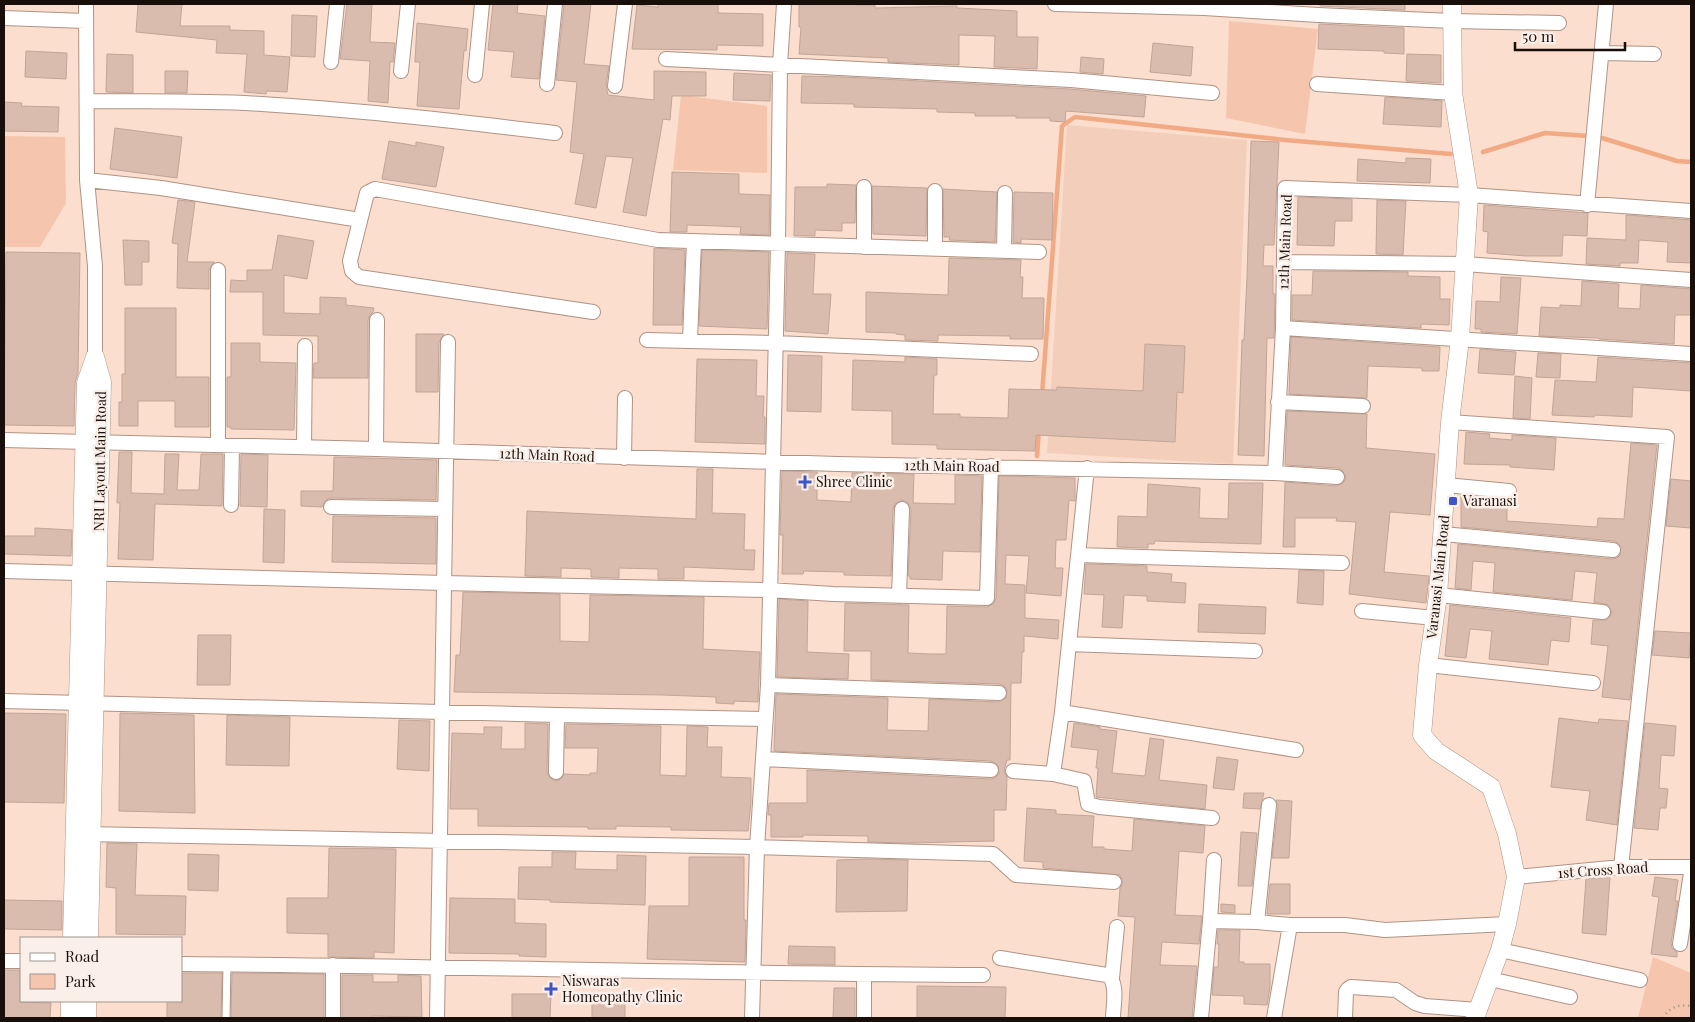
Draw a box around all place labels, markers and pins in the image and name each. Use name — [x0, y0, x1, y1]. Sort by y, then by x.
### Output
place label: Shree Clinic — [816, 472, 893, 491]
marker: Shree Clinic — [798, 475, 812, 489]
place label: Varanasi — [1462, 491, 1517, 510]
marker: Varanasi — [1447, 495, 1459, 507]
place label: Niswaras Homeopathy Clinic — [562, 971, 683, 1006]
marker: Niswaras Homeopathy Clinic — [544, 982, 558, 996]

